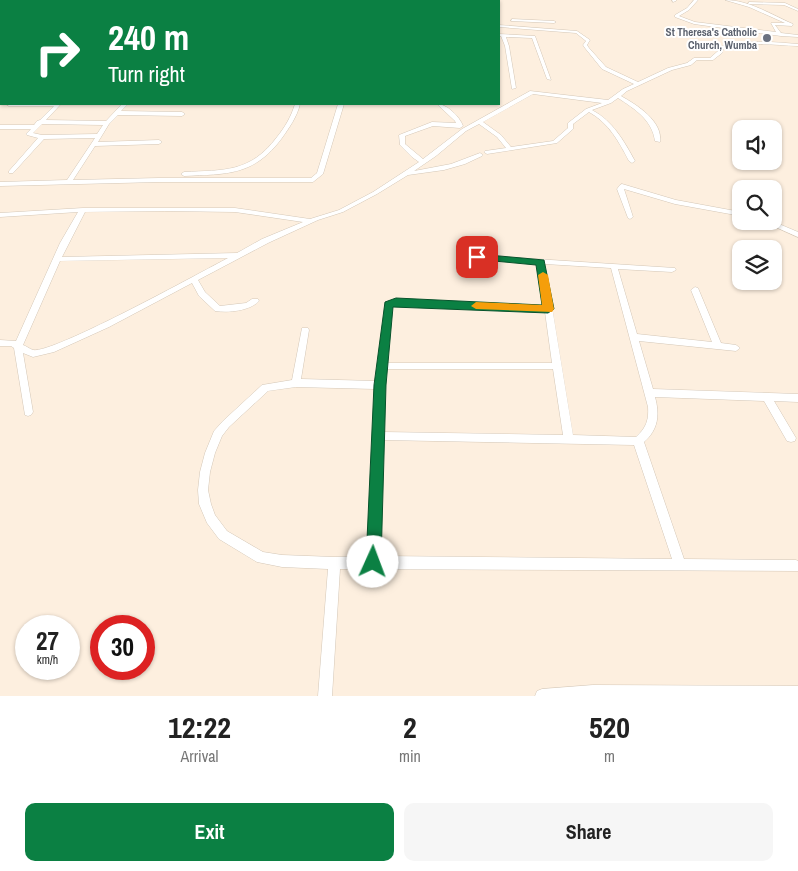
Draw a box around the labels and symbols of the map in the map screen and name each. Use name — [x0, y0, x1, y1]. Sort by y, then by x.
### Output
place label: St Theresa's Catholic Church, Wumba — [666, 25, 757, 52]
marker: St Theresa's Catholic Church, Wumba — [761, 32, 773, 44]
pin — [456, 236, 498, 278]
position arrow — [346, 535, 398, 587]
speed limit sign: 30 — [90, 615, 155, 680]

